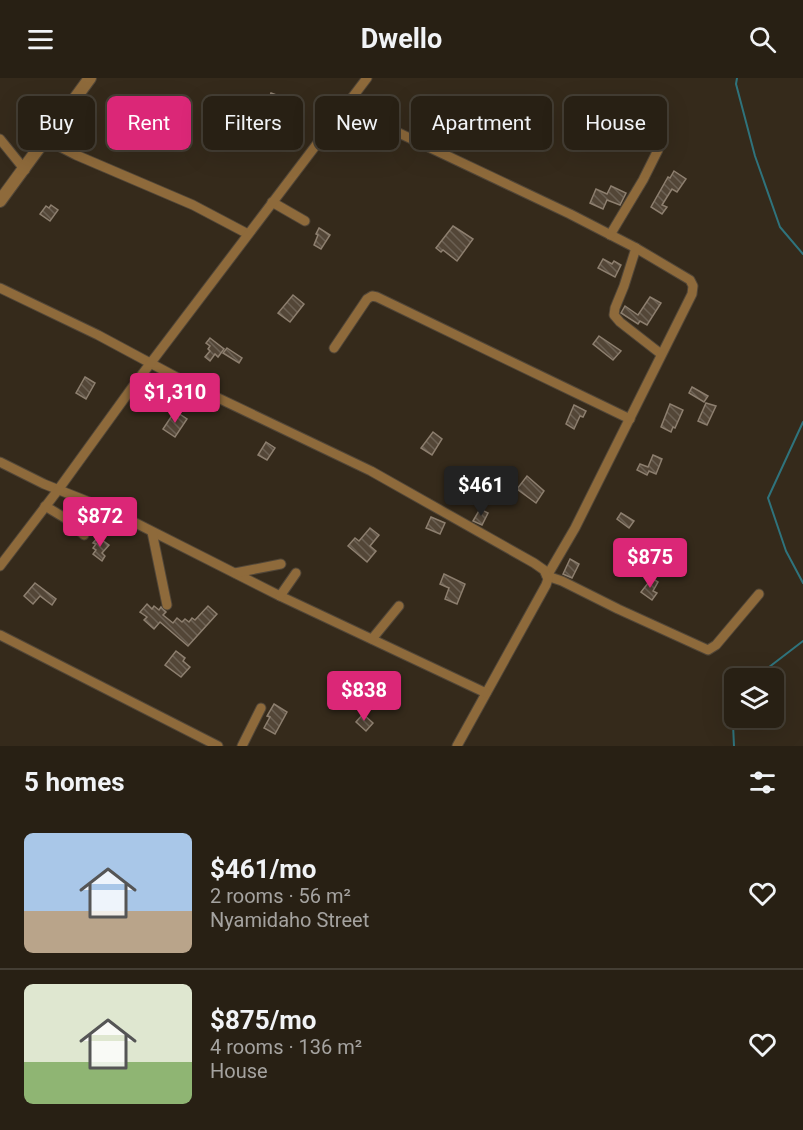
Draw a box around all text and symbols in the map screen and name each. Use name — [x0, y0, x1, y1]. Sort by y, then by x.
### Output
icon: menu — [24, 23, 57, 56]
text: Dwello — [361, 23, 442, 55]
icon: search — [746, 23, 779, 56]
chip: Buy — [18, 96, 95, 150]
chip: Rent — [107, 96, 191, 150]
chip: Filters — [203, 96, 303, 150]
chip: New — [315, 96, 399, 150]
chip: Apartment — [411, 96, 552, 150]
chip: House — [564, 96, 667, 150]
pin: $1,310 — [126, 373, 224, 424]
text: $1,310 — [144, 380, 206, 404]
pin: $461 — [445, 466, 517, 517]
text: $461 — [458, 473, 504, 497]
pin: $872 — [64, 497, 136, 548]
text: $872 — [77, 504, 123, 528]
pin: $875 — [614, 538, 686, 589]
text: $875 — [627, 545, 673, 569]
map controls — [724, 668, 784, 728]
button: layers — [724, 668, 784, 728]
pin: $838 — [328, 671, 400, 722]
text: $838 — [341, 678, 387, 702]
icon: filters — [746, 766, 779, 799]
text: 5 homes — [24, 767, 125, 797]
text: $461/mo — [210, 854, 317, 884]
icon: home — [72, 857, 144, 929]
icon: heart — [746, 877, 779, 910]
text: 2 rooms · 56 m² — [210, 884, 351, 908]
text: Nyamidaho Street — [210, 908, 369, 932]
text: $875/mo — [210, 1005, 317, 1035]
icon: home — [72, 1008, 144, 1080]
icon: heart — [746, 1028, 779, 1061]
text: 4 rooms · 136 m² — [210, 1035, 362, 1059]
text: House — [210, 1059, 268, 1083]

